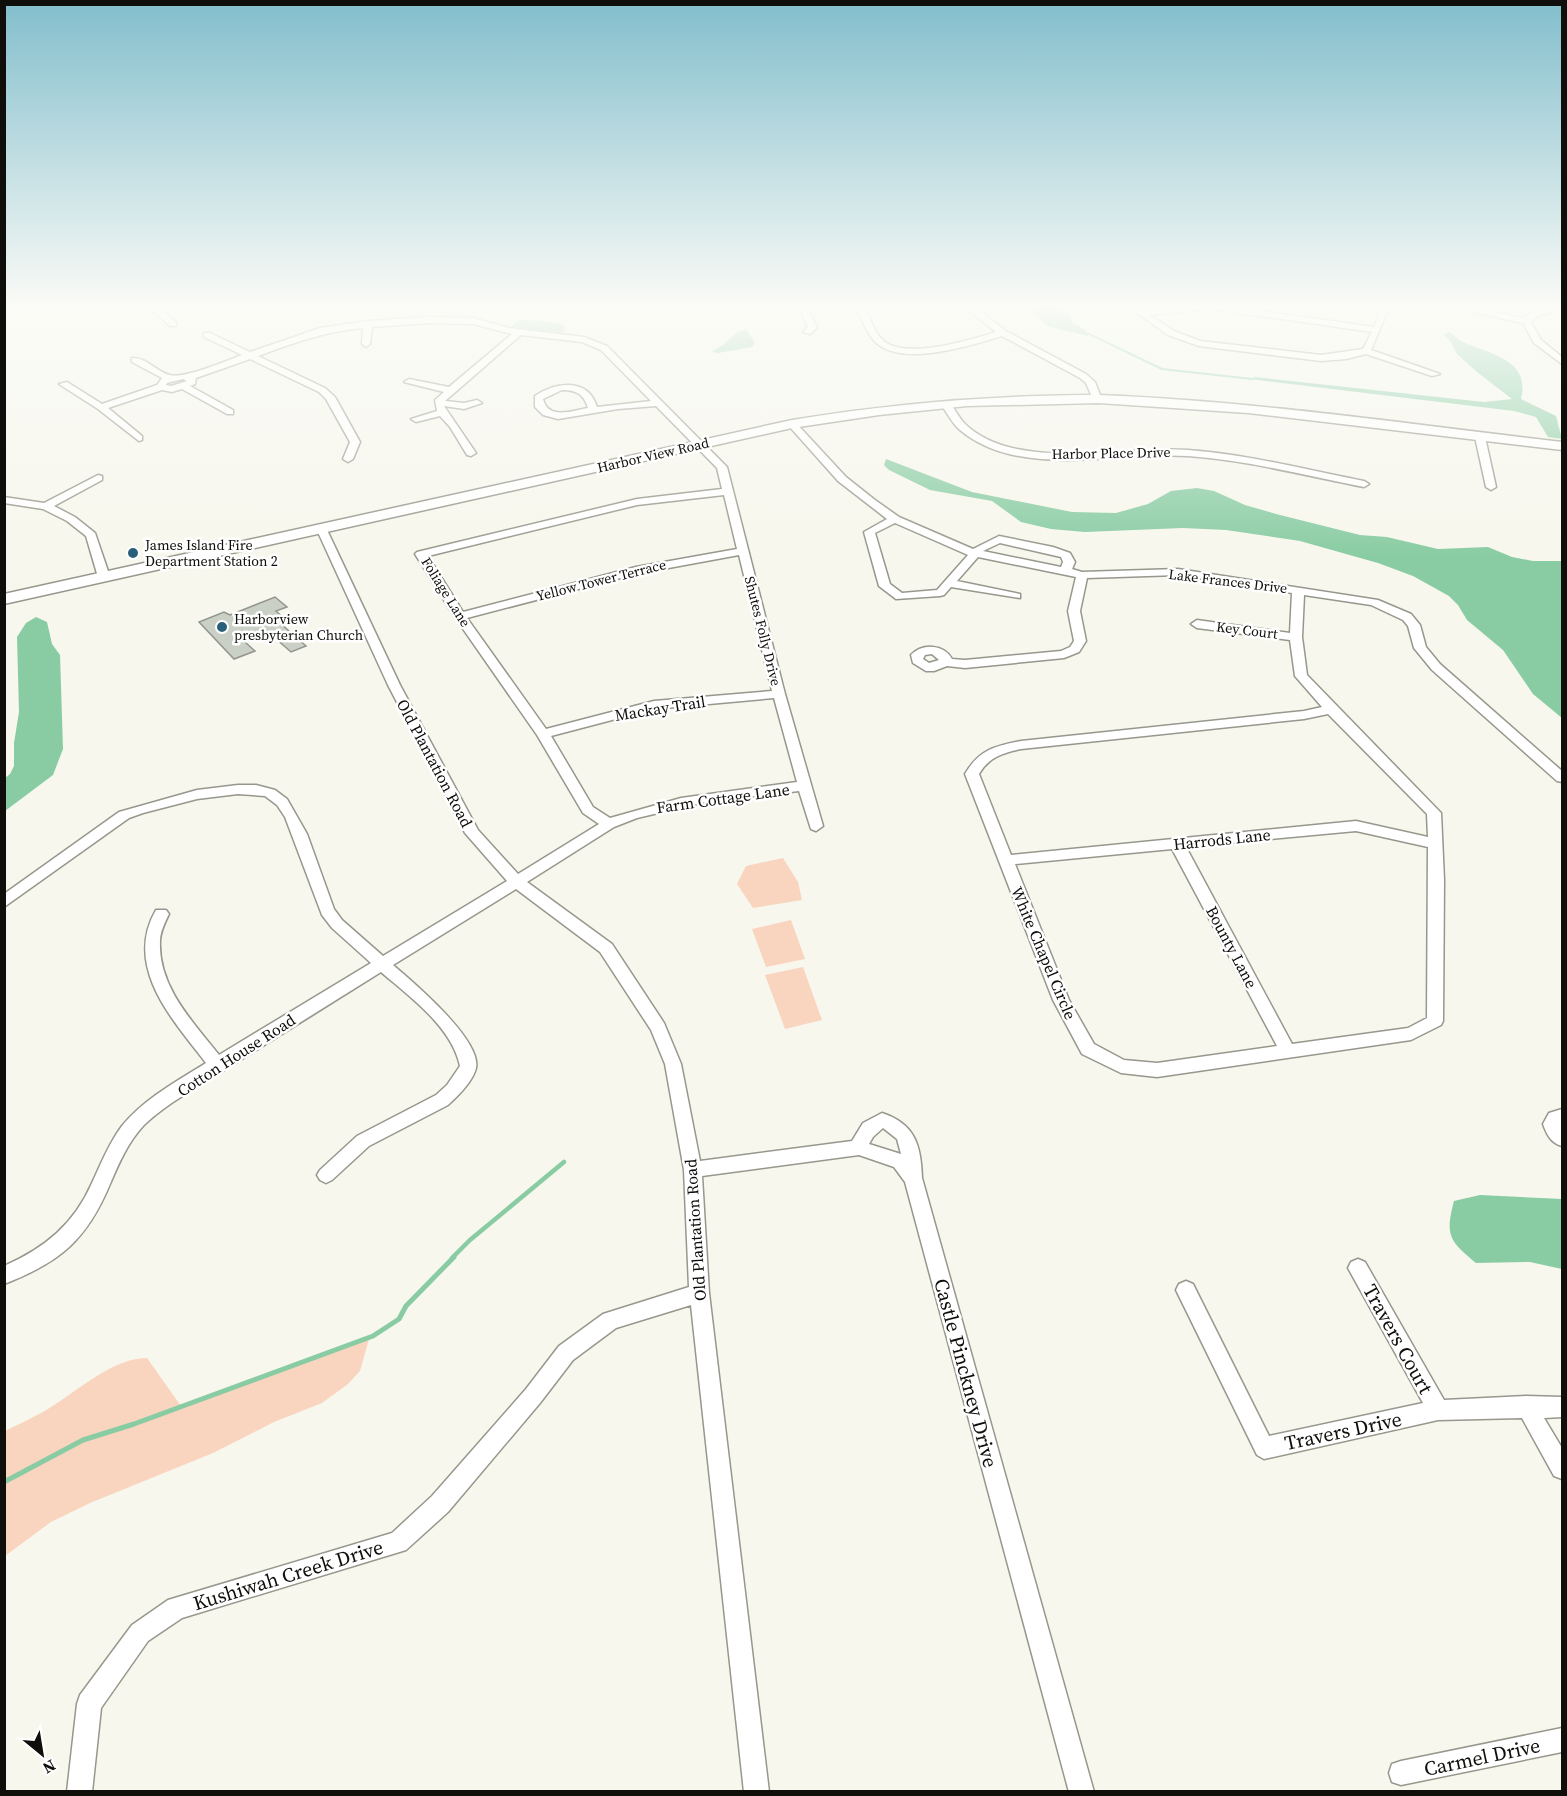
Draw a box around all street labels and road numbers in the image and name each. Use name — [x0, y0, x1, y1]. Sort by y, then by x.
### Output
street label: Harbor View Road — [595, 432, 711, 478]
street label: Harbor Place Drive — [1051, 442, 1171, 464]
street label: Foliage Lane — [417, 553, 475, 631]
street label: Yellow Tower Terrace — [534, 554, 668, 606]
street label: Lake Frances Drive — [1168, 564, 1288, 598]
street label: Shutes Folly Drive — [740, 574, 786, 688]
street label: Key Court — [1215, 616, 1279, 644]
street label: Mackay Trail — [613, 690, 707, 726]
street label: Old Plantation Road — [392, 695, 478, 831]
street label: Farm Cottage Lane — [655, 778, 791, 818]
street label: Harrods Lane — [1172, 823, 1272, 855]
street label: White Chapel Circle — [1006, 883, 1082, 1023]
street label: Bounty Lane — [1201, 902, 1263, 992]
street label: Cotton House Road — [173, 1009, 299, 1101]
street label: Old Plantation Road — [679, 1158, 711, 1302]
street label: Castle Pinckney Drive — [927, 1275, 1005, 1471]
street label: Travers Court — [1356, 1279, 1440, 1399]
street label: Travers Drive — [1282, 1405, 1404, 1457]
street label: Kushiwah Creek Drive — [189, 1533, 387, 1617]
street label: Carmel Drive — [1421, 1731, 1543, 1783]

